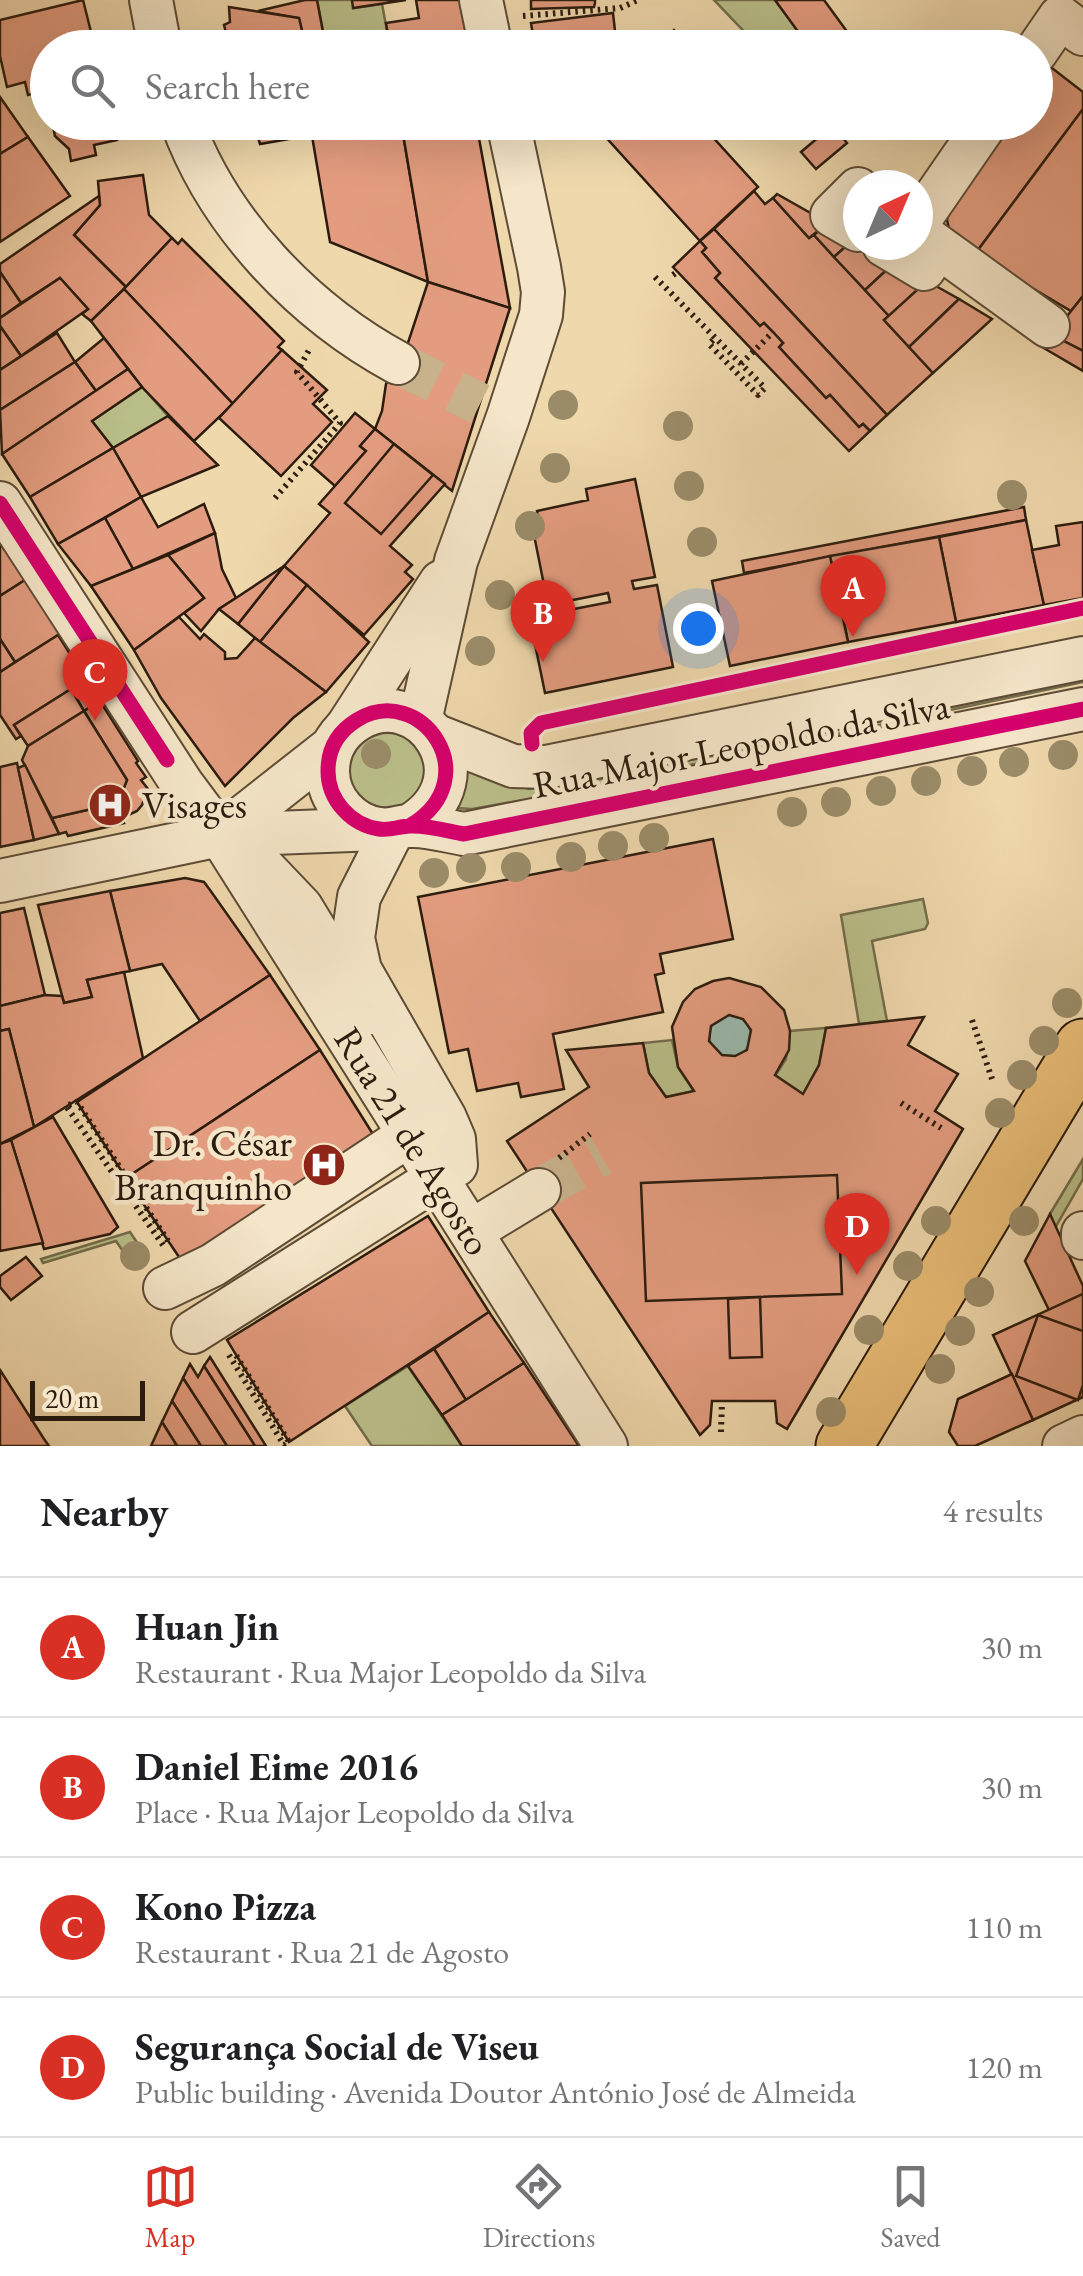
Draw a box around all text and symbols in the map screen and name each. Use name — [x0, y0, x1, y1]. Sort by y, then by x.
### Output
search box — [30, 30, 1053, 140]
icon: search — [65, 58, 120, 113]
text: Search here — [145, 61, 310, 110]
north arrow — [843, 170, 933, 260]
pin: A — [820, 554, 886, 637]
pin: B — [510, 580, 576, 662]
your location — [673, 603, 724, 654]
pin: C — [62, 638, 128, 721]
street label: Rua Major Leopoldo da Silva — [528, 680, 954, 809]
place label: Visages — [142, 780, 247, 829]
hospital icon: Visages — [87, 782, 133, 828]
street label: Rua 21 de Agosto — [324, 1017, 503, 1264]
place label: Dr. César Branquinho — [114, 1118, 292, 1211]
hospital icon: Dr. César Branquinho — [301, 1142, 347, 1188]
pin: D — [824, 1192, 890, 1275]
scale bar — [30, 1376, 145, 1420]
text: 20 m — [45, 1380, 99, 1416]
text: Nearby — [40, 1484, 169, 1539]
text: 4 results — [943, 1490, 1043, 1532]
text: Huan Jin — [135, 1602, 279, 1651]
text: A — [61, 1626, 84, 1668]
text: 30 m — [981, 1626, 1043, 1668]
text: Restaurant · Rua Major Leopoldo da Silva — [135, 1651, 646, 1693]
text: Daniel Eime 2016 — [135, 1742, 418, 1791]
text: B — [62, 1766, 83, 1808]
text: 30 m — [981, 1766, 1043, 1808]
text: Place · Rua Major Leopoldo da Silva — [135, 1791, 574, 1833]
text: Kono Pizza — [135, 1882, 316, 1931]
text: C — [61, 1906, 84, 1948]
text: 110 m — [966, 1906, 1043, 1948]
text: Restaurant · Rua 21 de Agosto — [135, 1931, 509, 1973]
text: Segurança Social de Viseu — [135, 2022, 539, 2071]
text: D — [60, 2046, 85, 2088]
text: 120 m — [966, 2046, 1043, 2088]
text: Public building · Avenida Doutor António José de Almeida — [135, 2071, 856, 2113]
tab: Map — [143, 2159, 198, 2255]
tab: Directions — [483, 2159, 595, 2255]
tab: Saved — [880, 2159, 940, 2255]

